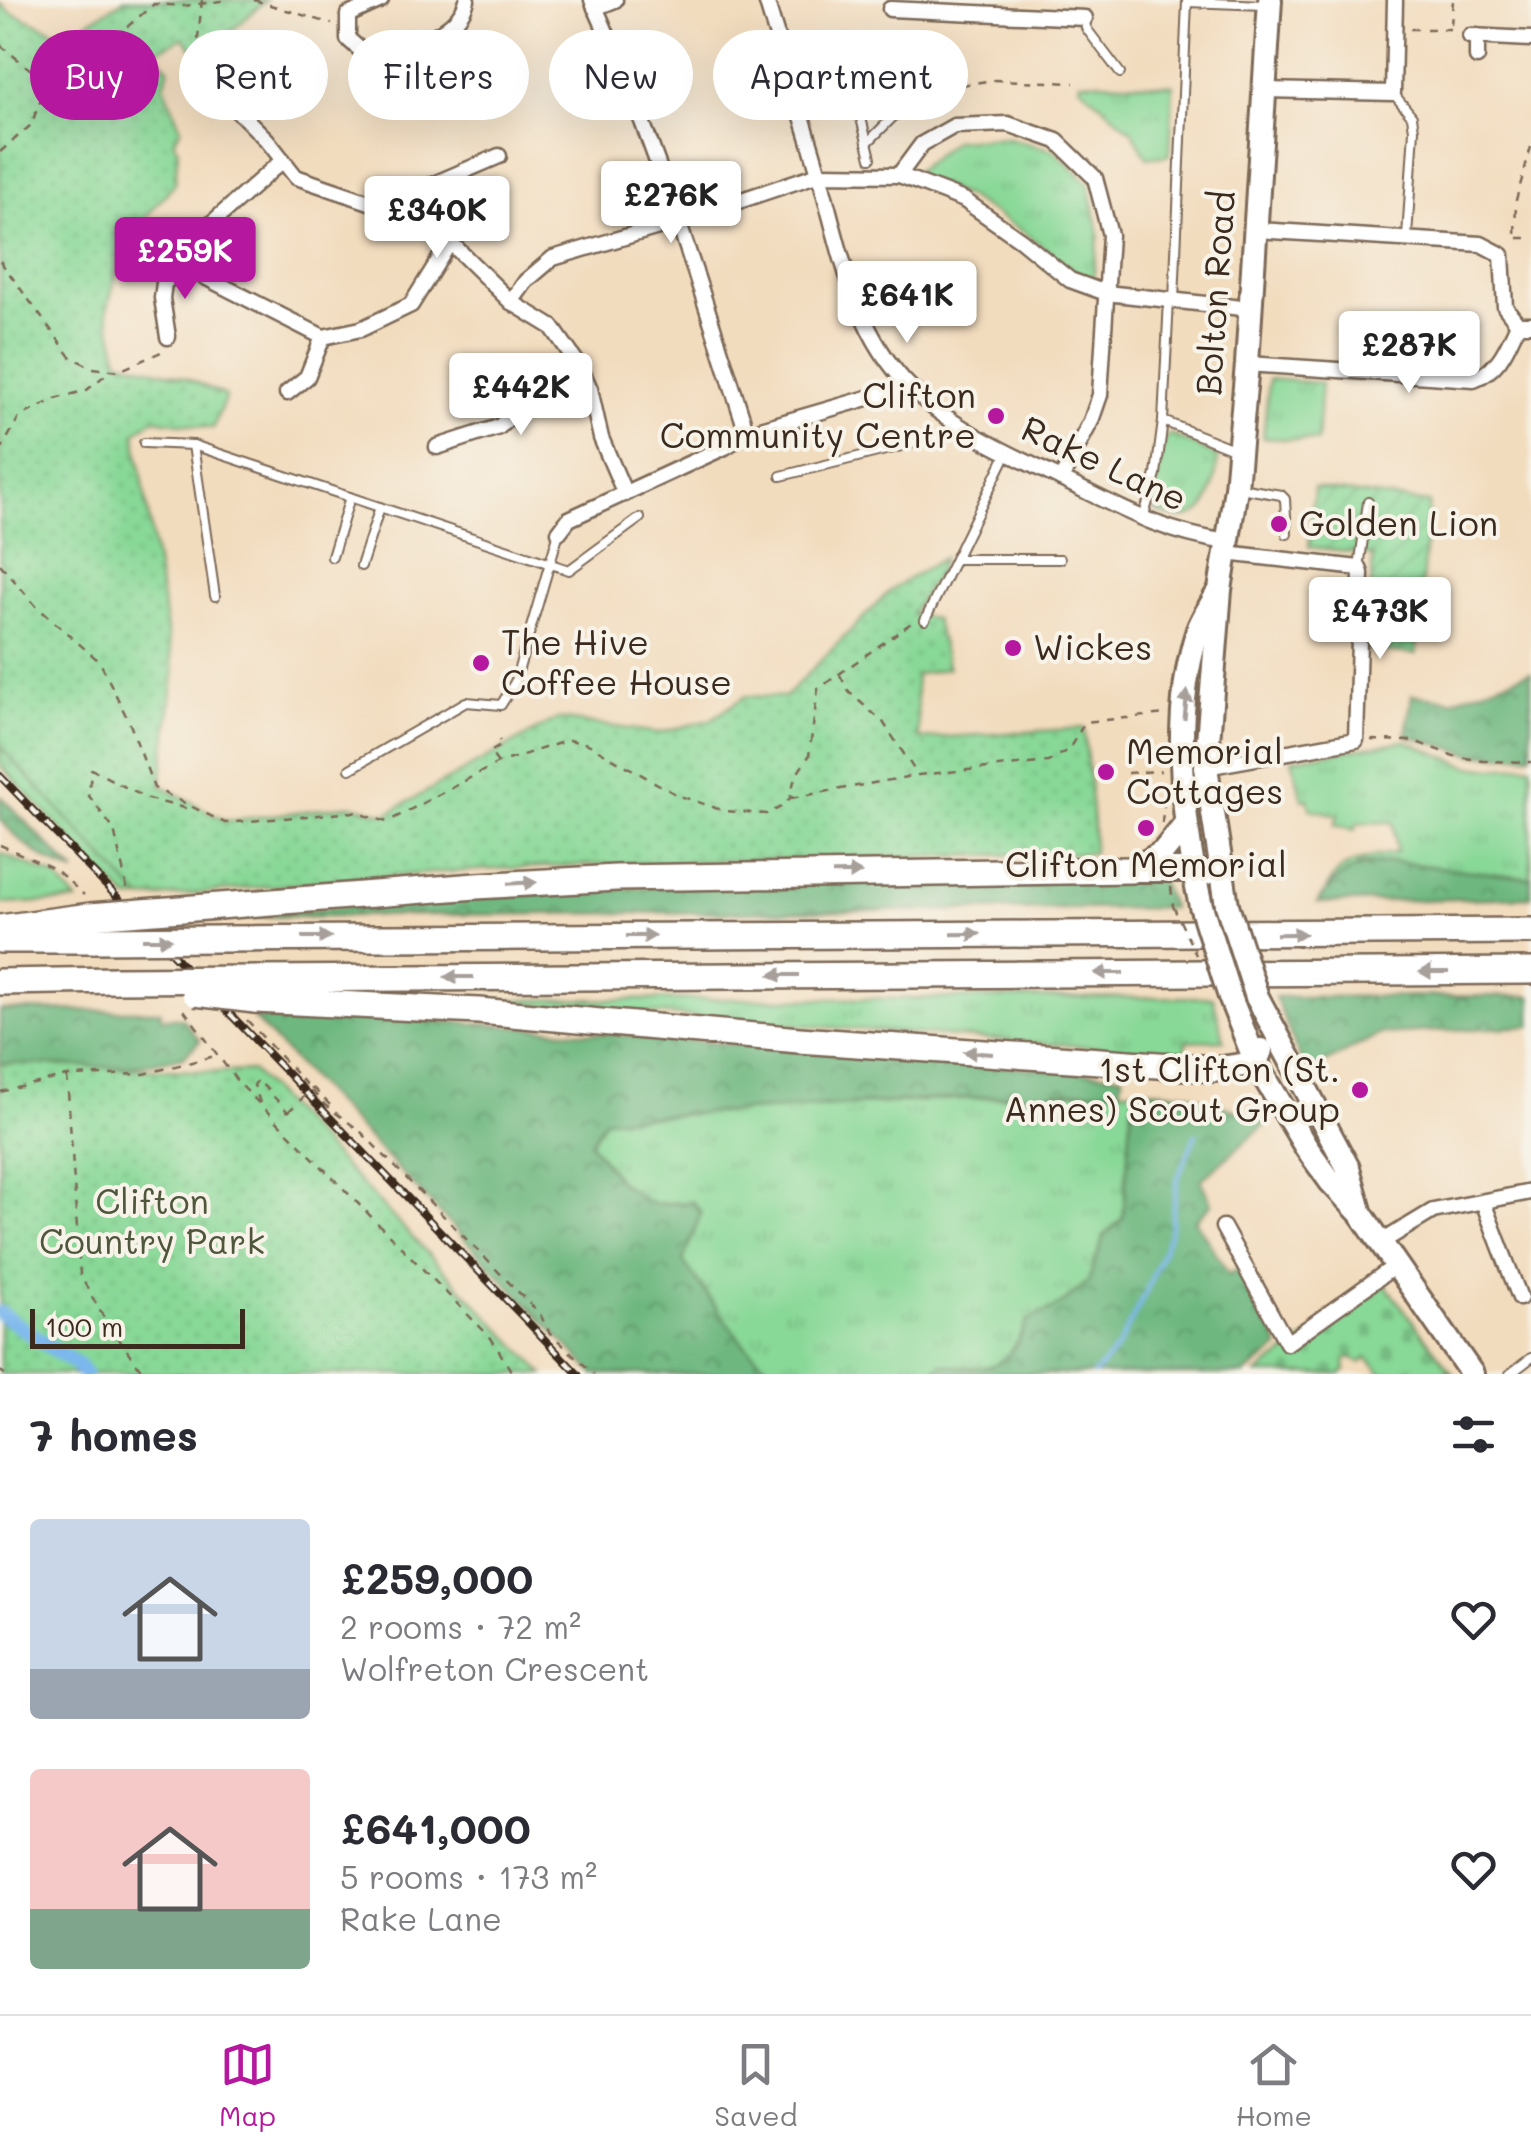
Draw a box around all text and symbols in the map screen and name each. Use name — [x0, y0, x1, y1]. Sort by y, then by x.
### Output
chip: Buy — [30, 30, 159, 120]
chip: Rent — [179, 30, 328, 120]
chip: Filters — [348, 30, 529, 120]
chip: New — [549, 30, 693, 120]
chip: Apartment — [713, 30, 968, 120]
pin: £276K — [601, 161, 741, 246]
text: £276K — [623, 172, 719, 214]
pin: £340K — [367, 176, 507, 261]
text: £340K — [386, 187, 488, 229]
street label: Bolton Road — [1184, 189, 1244, 397]
pin: £259K — [115, 217, 255, 302]
text: £259K — [137, 228, 233, 270]
pin: £641K — [837, 261, 977, 346]
text: £641K — [860, 272, 954, 314]
pin: £287K — [1339, 311, 1479, 396]
text: £287K — [1361, 322, 1457, 364]
pin: £442K — [451, 353, 591, 438]
text: £442K — [471, 364, 571, 406]
place label: Clifton Community Centre — [660, 371, 976, 457]
street label: Rake Lane — [1015, 404, 1195, 520]
marker: Clifton Community Centre — [985, 405, 1007, 427]
place label: Golden Lion — [1299, 499, 1498, 545]
marker: Golden Lion — [1268, 513, 1290, 535]
pin: £473K — [1310, 577, 1450, 662]
text: £473K — [1331, 588, 1429, 630]
place label: The Hive Coffee House — [501, 618, 732, 704]
place label: Wickes — [1033, 623, 1152, 669]
marker: Wickes — [1002, 637, 1024, 659]
marker: The Hive Coffee House — [470, 652, 492, 674]
one-way arrow — [1179, 688, 1195, 720]
place label: Memorial Cottages — [1126, 727, 1283, 813]
marker: Memorial Cottages — [1095, 761, 1117, 783]
marker: Clifton Memorial — [1135, 817, 1157, 839]
place label: Clifton Memorial — [1005, 840, 1287, 886]
one-way arrow — [832, 864, 864, 880]
one-way arrow — [507, 875, 539, 891]
one-way arrow — [951, 925, 983, 941]
one-way arrow — [1276, 926, 1308, 942]
one-way arrow — [626, 928, 658, 944]
one-way arrow — [301, 929, 333, 945]
one-way arrow — [141, 931, 173, 947]
one-way arrow — [1417, 964, 1449, 980]
one-way arrow — [1092, 965, 1124, 981]
one-way arrow — [767, 967, 799, 983]
one-way arrow — [442, 969, 474, 985]
one-way arrow — [962, 1044, 994, 1060]
place label: 1st Clifton (St. Annes) Scout Group — [1003, 1045, 1340, 1131]
marker: 1st Clifton (St. Annes) Scout Group — [1349, 1079, 1371, 1101]
park label: Clifton Country Park — [39, 1177, 265, 1263]
scale bar — [30, 1304, 245, 1348]
text: 100 m — [45, 1308, 123, 1344]
text: 7 homes — [30, 1407, 198, 1462]
icon: filters — [1446, 1407, 1501, 1462]
text: £259,000 — [340, 1550, 533, 1605]
icon: home — [110, 1559, 230, 1679]
icon: heart — [1446, 1592, 1501, 1647]
text: 2 rooms · 72 m² — [340, 1605, 581, 1647]
text: Wolfreton Crescent — [340, 1647, 649, 1689]
text: £641,000 — [340, 1800, 531, 1855]
icon: home — [110, 1809, 230, 1929]
icon: heart — [1446, 1842, 1501, 1897]
text: 5 rooms · 173 m² — [340, 1855, 597, 1897]
text: Rake Lane — [340, 1897, 502, 1939]
tab: Map — [219, 2037, 276, 2133]
tab: Saved — [714, 2037, 797, 2133]
tab: Home — [1236, 2037, 1312, 2133]

